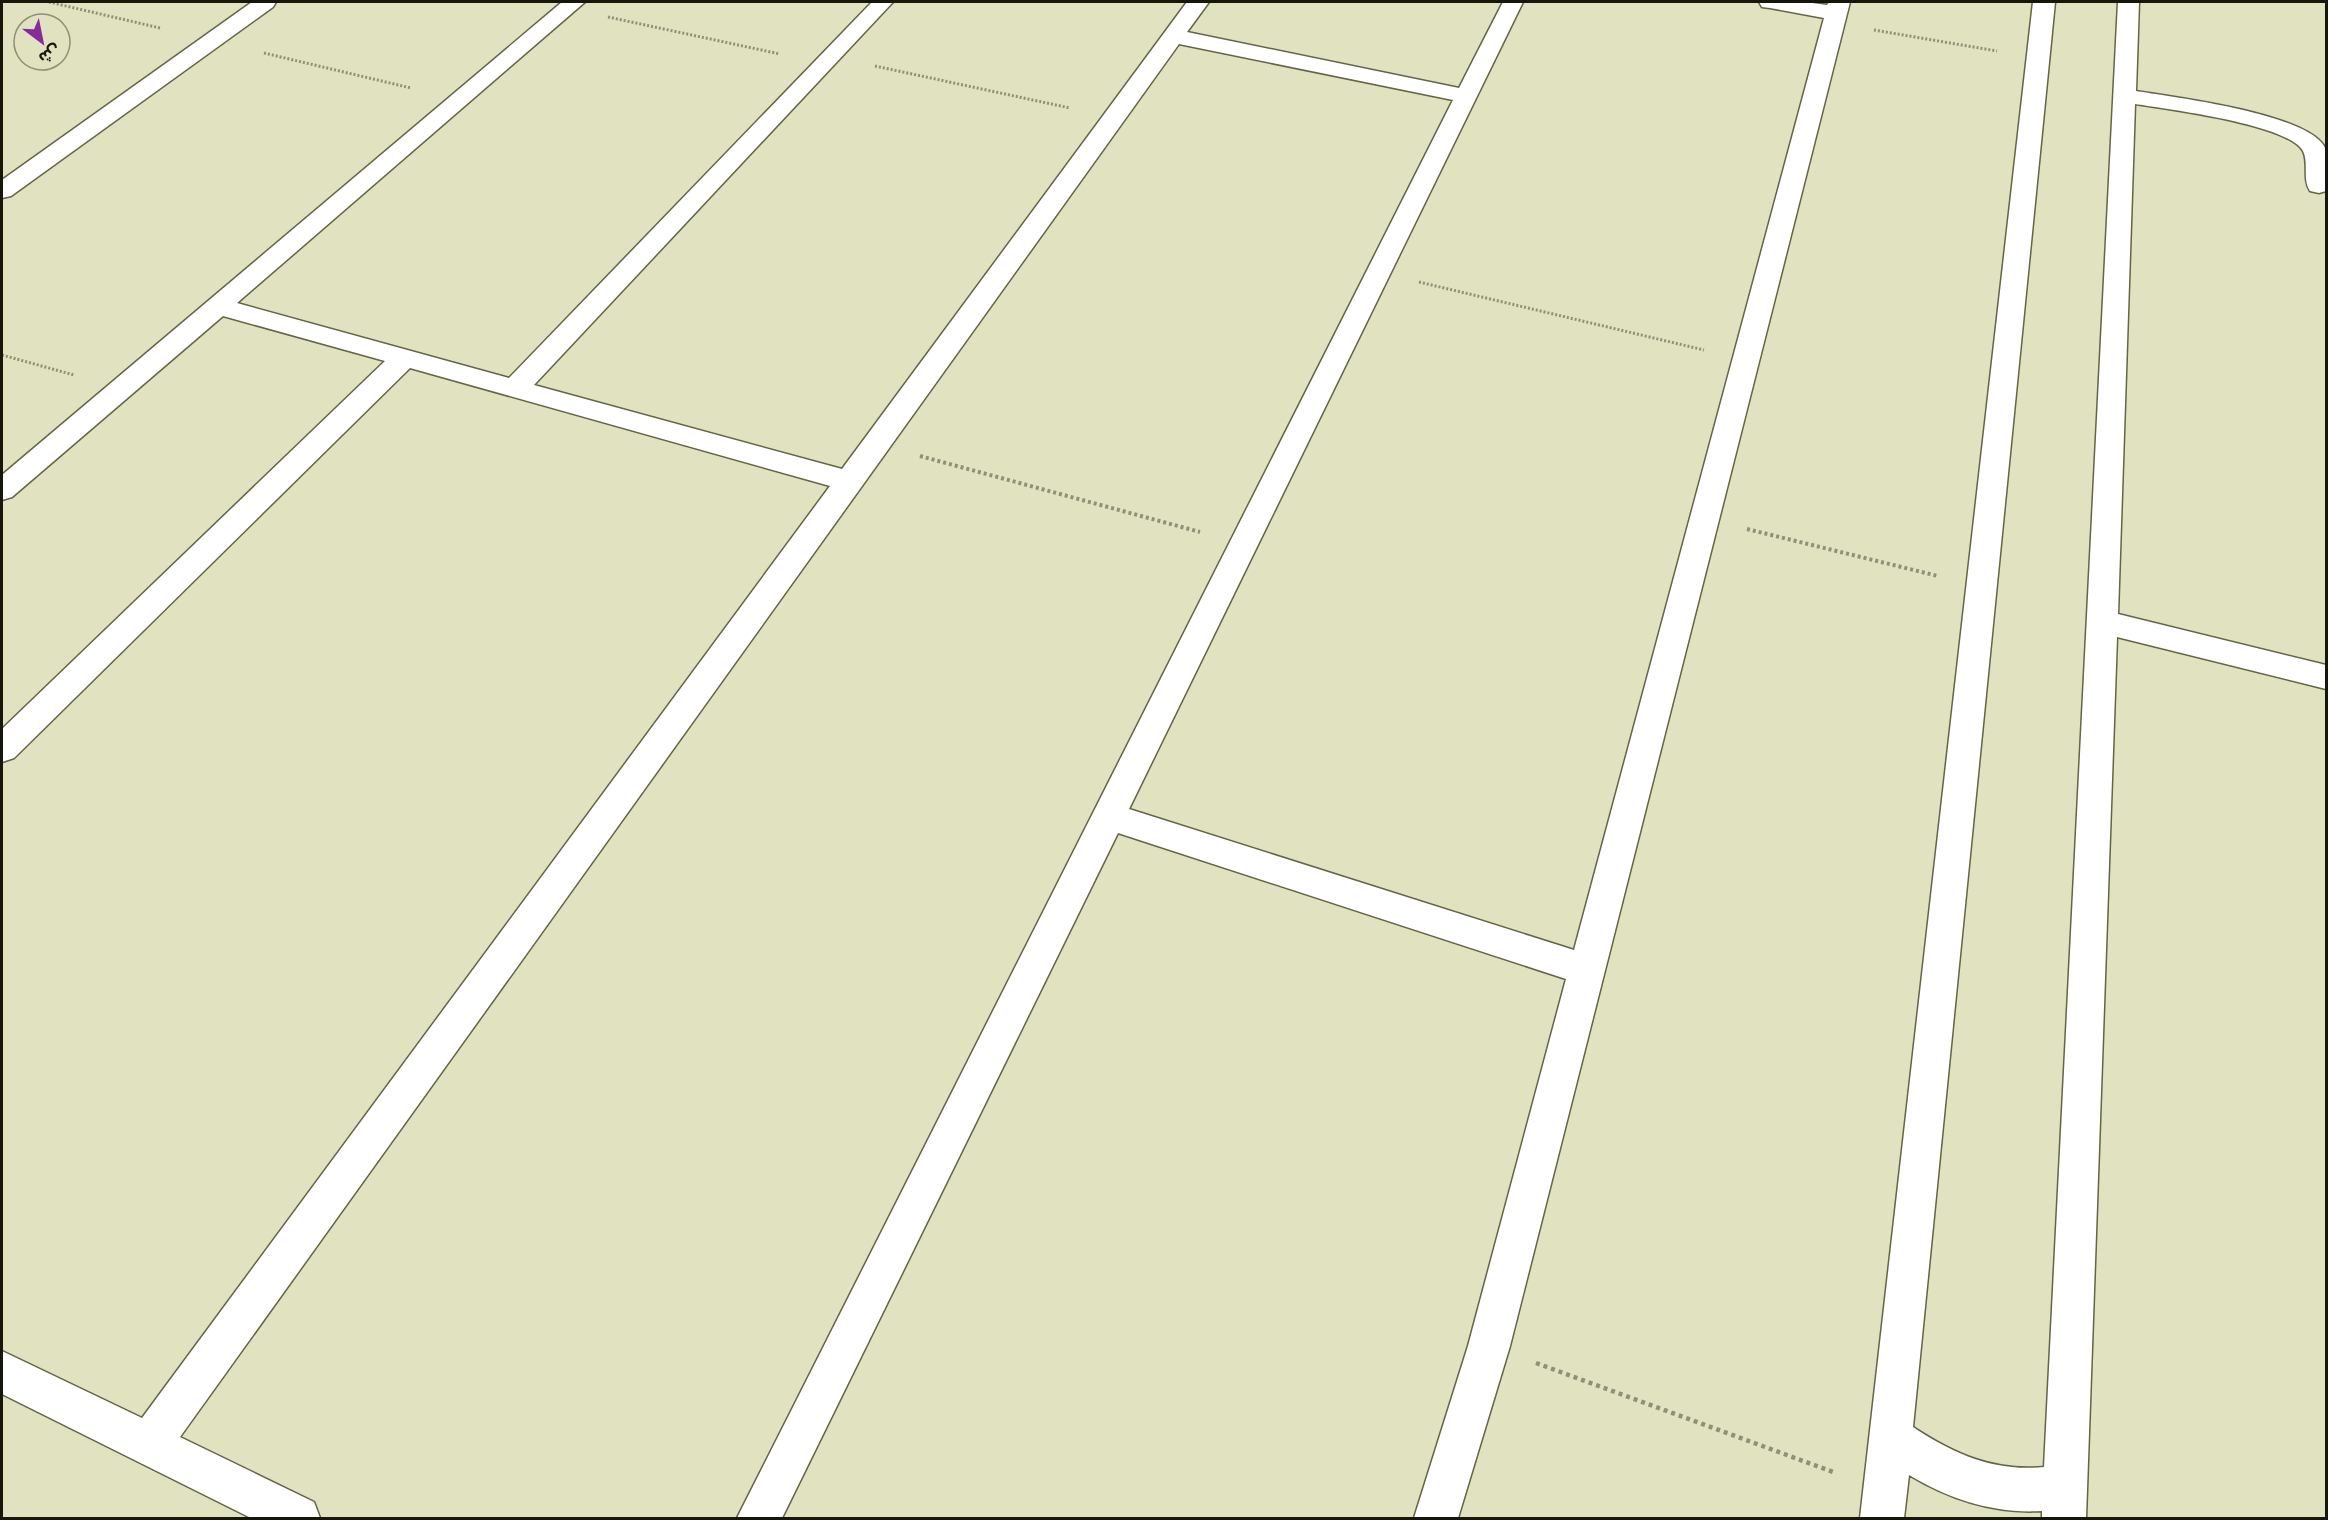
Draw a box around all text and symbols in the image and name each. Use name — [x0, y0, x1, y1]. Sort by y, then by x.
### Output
north arrow — [12, 12, 72, 72]
text: ش — [35, 40, 65, 70]

